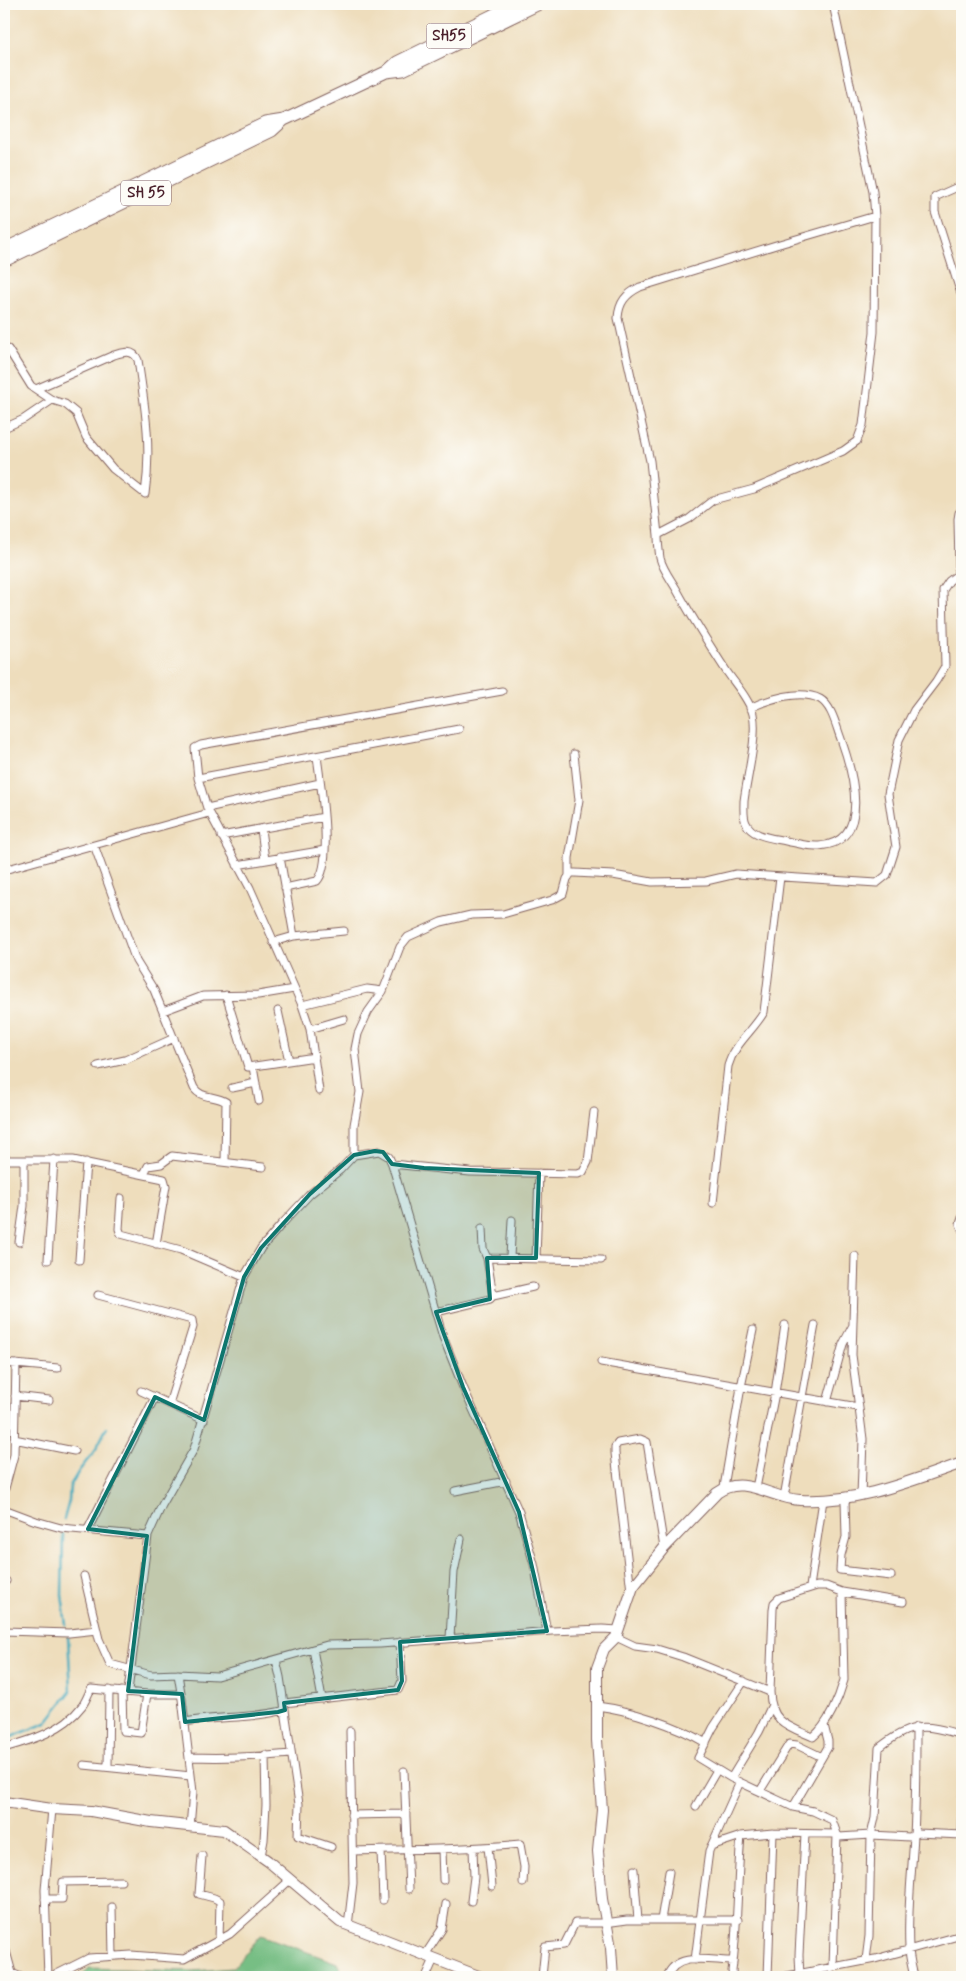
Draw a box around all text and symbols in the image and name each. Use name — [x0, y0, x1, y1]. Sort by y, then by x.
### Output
road number: SH55 — [426, 24, 472, 48]
road number: SH 55 — [121, 180, 171, 206]

